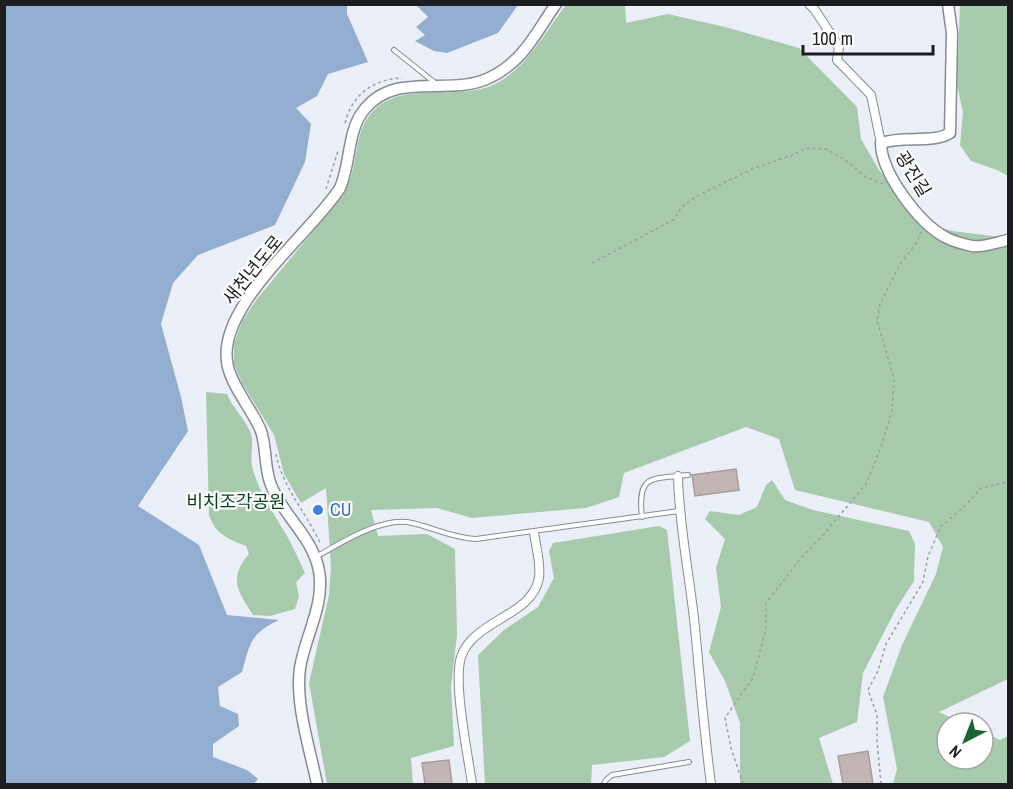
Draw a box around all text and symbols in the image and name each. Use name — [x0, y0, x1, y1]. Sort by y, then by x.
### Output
scale bar — [803, 18, 934, 56]
text: 100 m — [812, 26, 853, 51]
street label: 광진길 — [890, 146, 937, 201]
street label: 새천년도로 — [217, 230, 288, 310]
park label: 비치조각공원 — [186, 489, 286, 514]
place label: CU — [330, 497, 351, 522]
marker: CU — [311, 503, 325, 517]
north arrow — [935, 711, 995, 771]
text: N — [944, 741, 966, 763]

